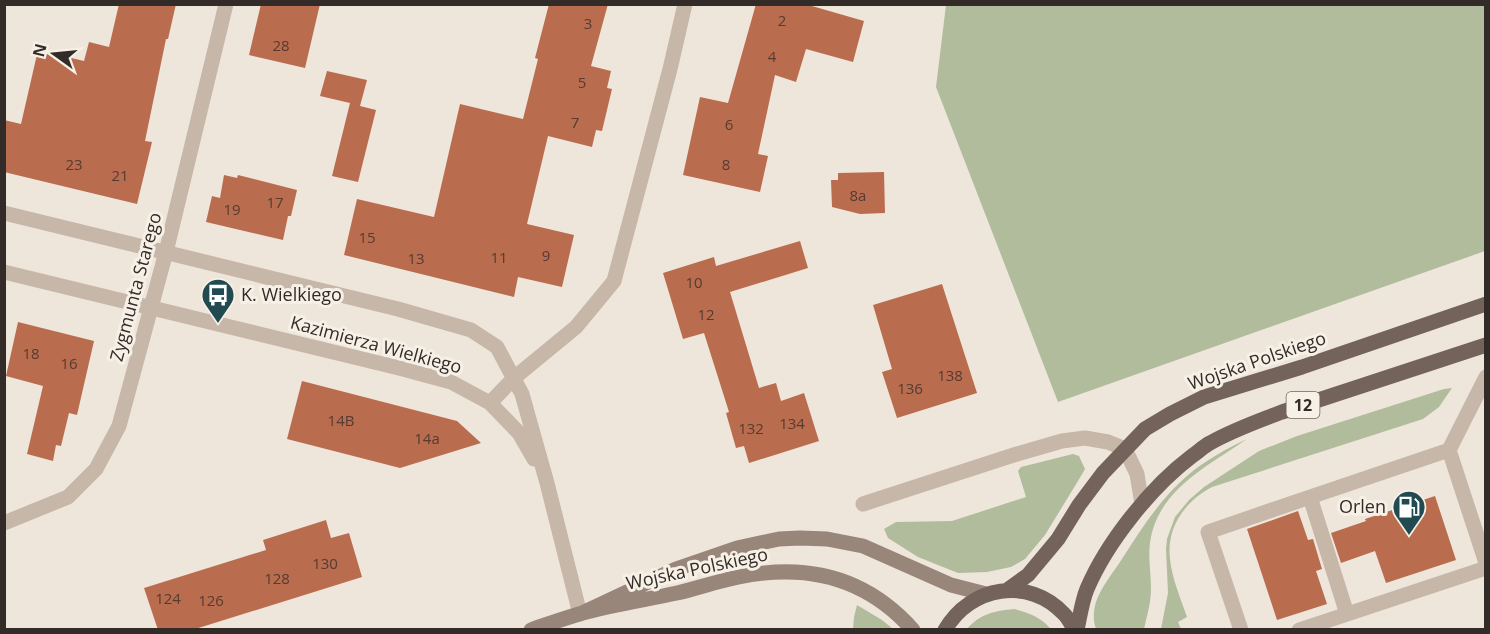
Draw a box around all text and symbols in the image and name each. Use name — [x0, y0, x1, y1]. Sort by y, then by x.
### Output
house number: 2 — [778, 10, 786, 30]
house number: 3 — [584, 13, 592, 33]
north arrow — [24, 24, 84, 84]
house number: 28 — [272, 35, 290, 55]
text: N — [27, 41, 52, 59]
house number: 4 — [768, 46, 777, 66]
house number: 5 — [578, 72, 586, 92]
house number: 7 — [571, 112, 579, 132]
house number: 6 — [725, 114, 733, 134]
house number: 23 — [65, 154, 83, 174]
house number: 8 — [722, 154, 730, 174]
house number: 21 — [111, 165, 129, 185]
house number: 8a — [850, 185, 866, 205]
house number: 17 — [266, 192, 284, 212]
house number: 19 — [223, 199, 241, 219]
street label: Zygmunta Starego — [104, 210, 166, 364]
house number: 15 — [358, 227, 376, 247]
house number: 9 — [542, 245, 550, 265]
house number: 11 — [490, 247, 508, 267]
house number: 13 — [407, 248, 425, 268]
house number: 10 — [685, 272, 703, 292]
bus stop icon: K. Wielkiego — [200, 277, 236, 324]
place label: K. Wielkiego — [241, 282, 342, 306]
house number: 12 — [697, 304, 715, 324]
street label: Kazimierza Wielkiego — [288, 310, 465, 378]
street label: Wojska Polskiego — [1185, 325, 1329, 395]
house number: 18 — [22, 343, 40, 363]
house number: 16 — [60, 353, 78, 373]
house number: 138 — [937, 365, 963, 385]
house number: 136 — [897, 378, 923, 398]
road number: 12 — [1286, 392, 1320, 418]
house number: 14B — [328, 410, 354, 430]
house number: 134 — [779, 413, 805, 433]
house number: 132 — [738, 418, 764, 438]
house number: 14a — [414, 428, 440, 448]
fuel station icon: Orlen — [1391, 489, 1427, 536]
place label: Orlen — [1339, 494, 1386, 518]
street label: Wojska Polskiego — [624, 541, 770, 595]
house number: 130 — [312, 553, 338, 573]
house number: 128 — [264, 568, 290, 588]
house number: 124 — [155, 588, 181, 608]
house number: 126 — [198, 590, 224, 610]

